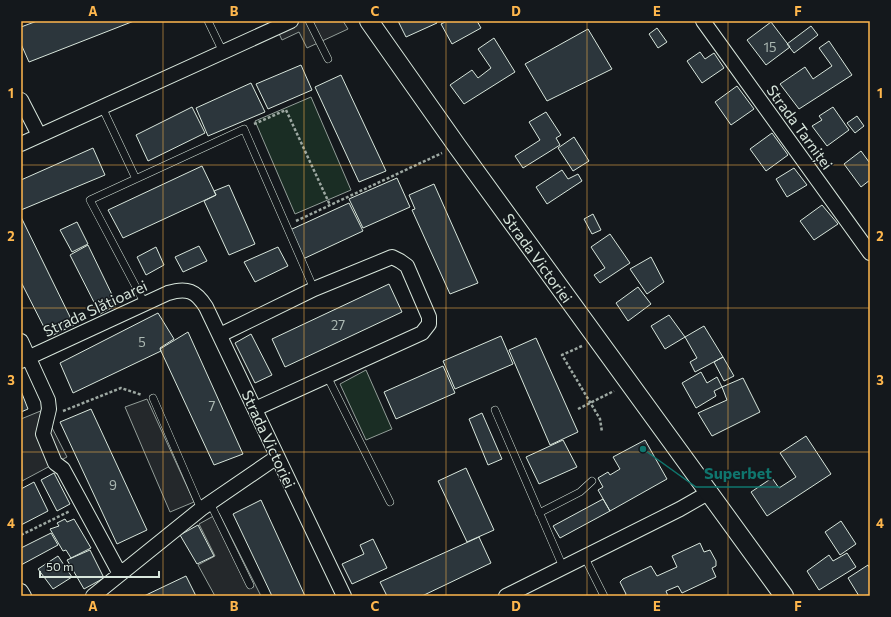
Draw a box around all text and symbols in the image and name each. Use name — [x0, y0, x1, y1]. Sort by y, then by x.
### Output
text: A — [88, 3, 98, 19]
text: B — [230, 3, 239, 19]
text: C — [371, 3, 380, 19]
text: D — [511, 3, 521, 19]
text: E — [653, 3, 661, 19]
text: F — [794, 3, 802, 19]
house number: 15 — [763, 39, 777, 55]
street label: Strada Tarniței — [762, 81, 837, 174]
text: 1 — [8, 85, 14, 101]
text: 1 — [877, 85, 883, 101]
street label: Strada Victoriei — [500, 210, 576, 306]
text: 2 — [7, 228, 15, 244]
text: 2 — [876, 228, 884, 244]
street label: Strada Slătioarei — [40, 276, 150, 340]
house number: 27 — [331, 317, 345, 333]
house number: 5 — [138, 334, 146, 350]
text: 3 — [7, 372, 15, 388]
text: 3 — [876, 372, 884, 388]
street label: Strada Victoriei — [238, 387, 300, 491]
house number: 7 — [209, 398, 216, 414]
callout: Superbet — [696, 459, 780, 487]
text: Superbet — [704, 463, 772, 482]
house number: 9 — [109, 477, 117, 493]
text: 4 — [7, 515, 15, 531]
text: 4 — [876, 515, 884, 531]
scale bar — [40, 553, 159, 579]
text: 50 m — [46, 559, 74, 573]
text: A — [88, 598, 98, 614]
text: B — [230, 598, 239, 614]
text: C — [371, 598, 380, 614]
text: D — [511, 598, 521, 614]
text: E — [653, 598, 661, 614]
text: F — [794, 598, 802, 614]

